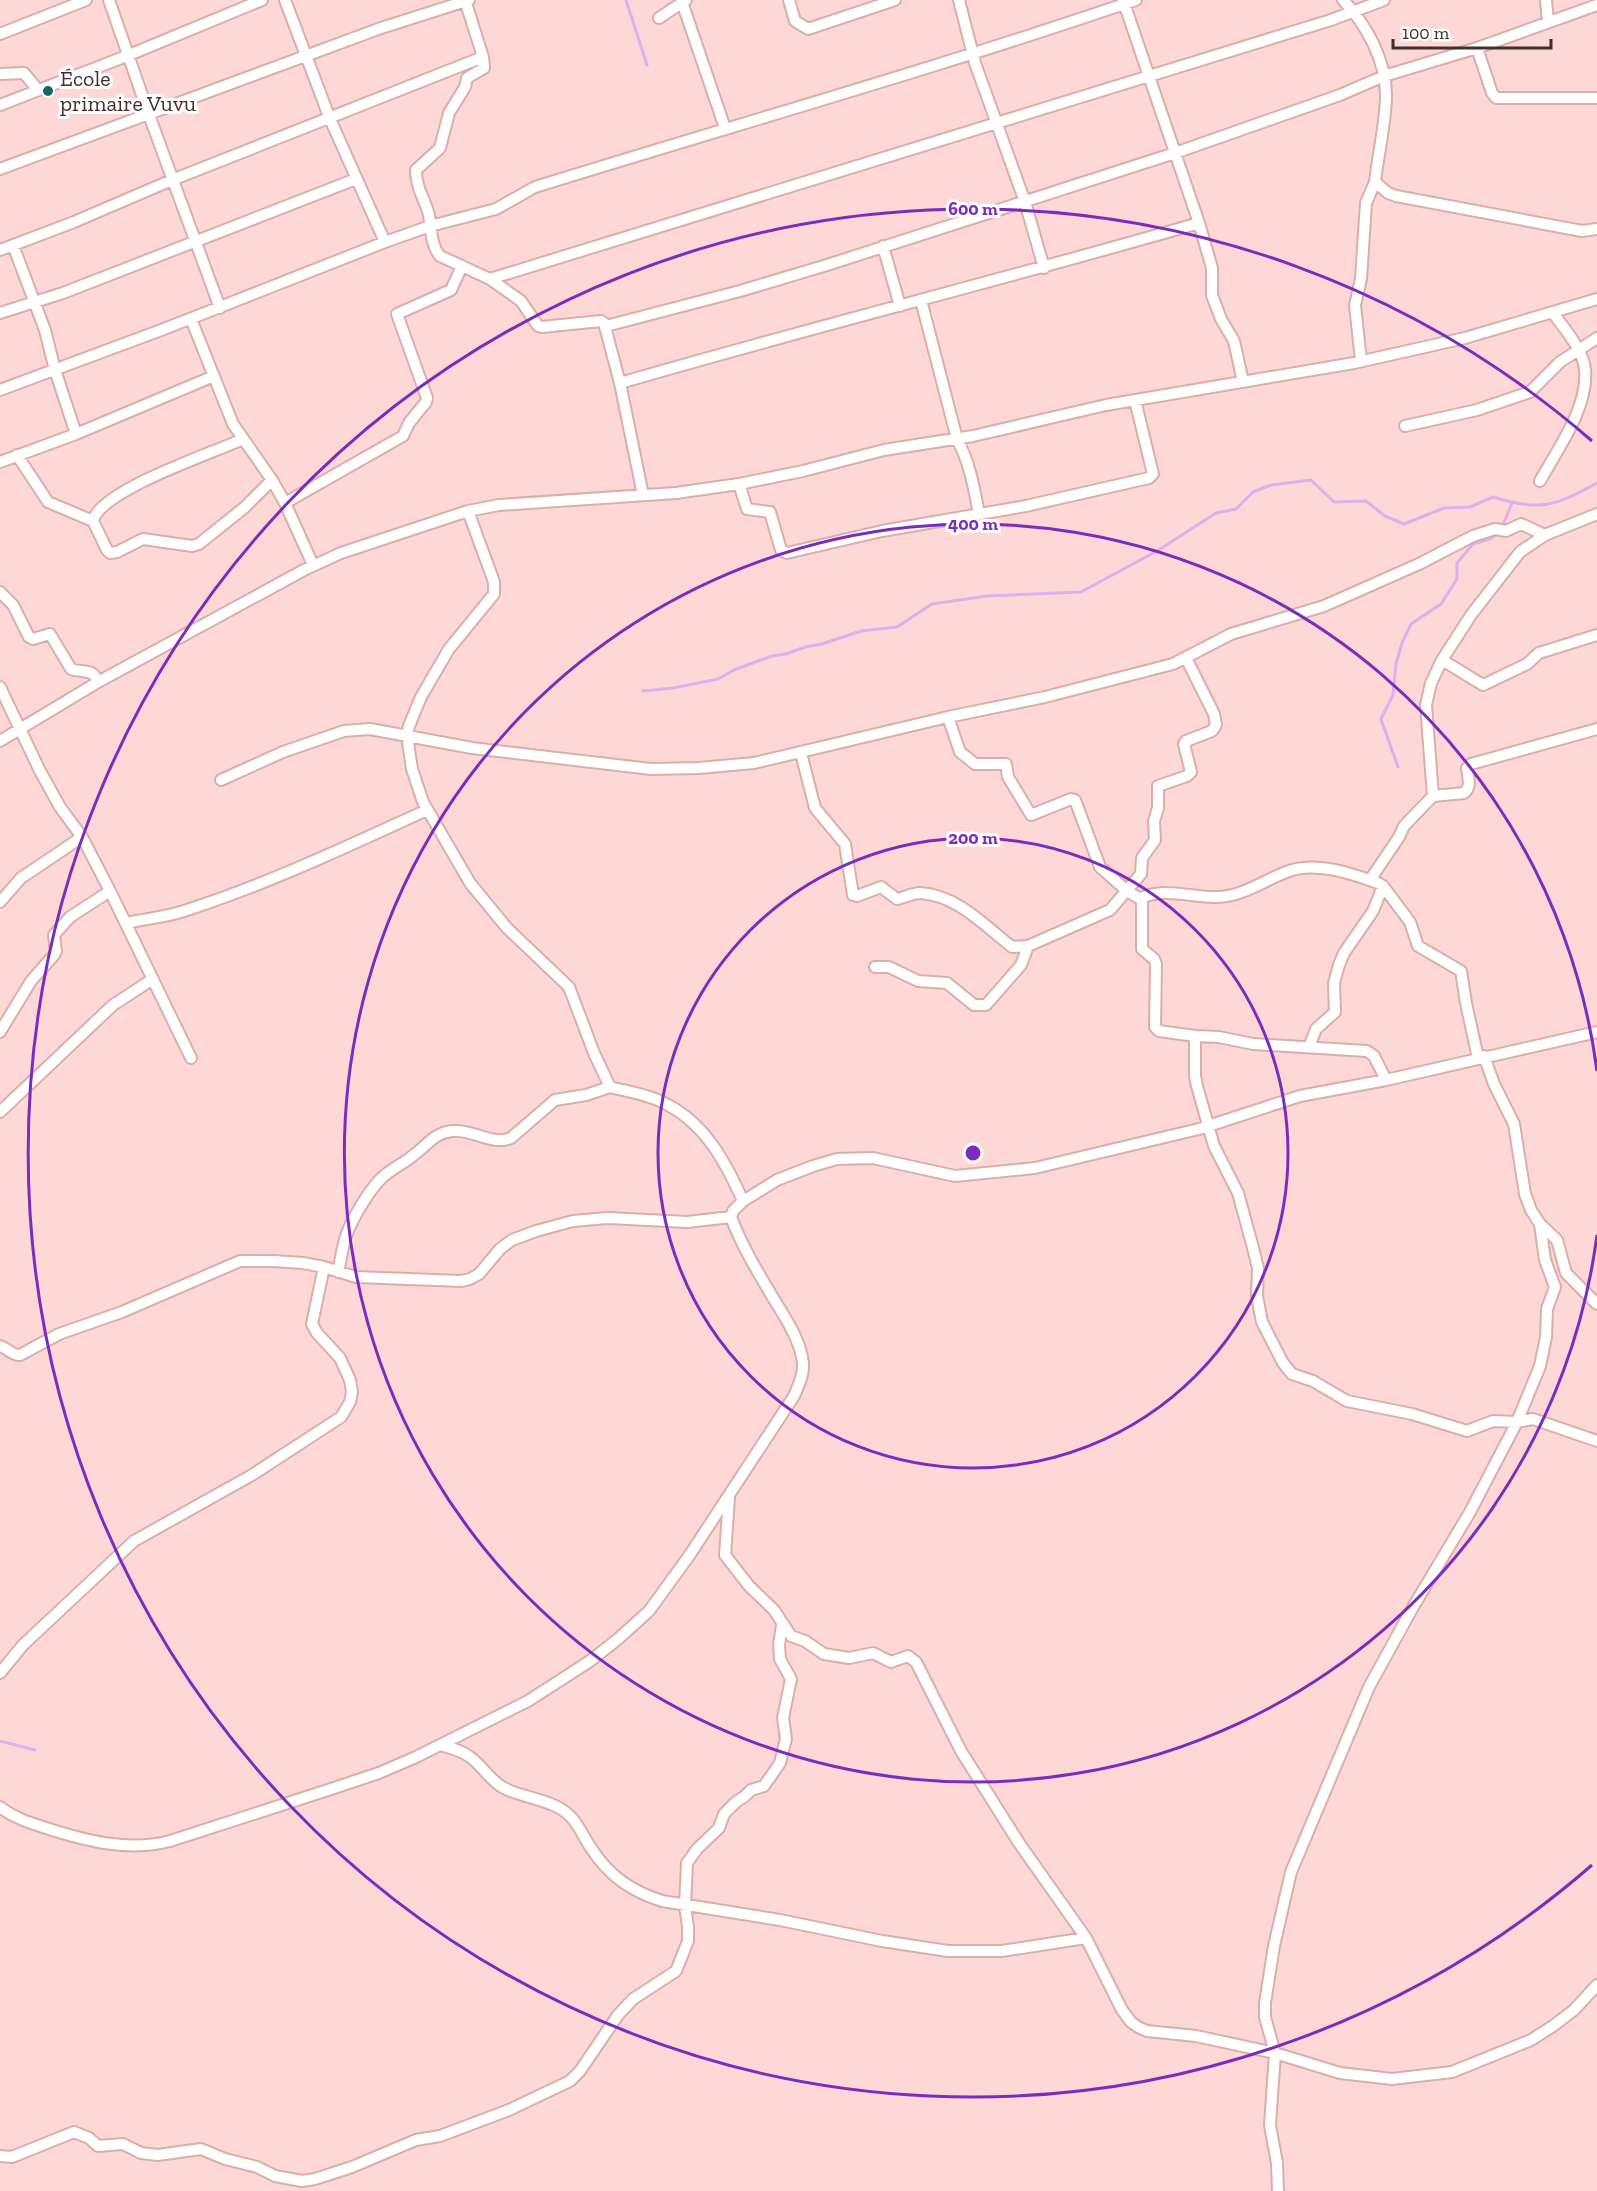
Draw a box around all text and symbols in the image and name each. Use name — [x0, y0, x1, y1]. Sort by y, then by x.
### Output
scale bar — [1393, 12, 1550, 50]
text: 100 m — [1402, 22, 1450, 44]
place label: École primaire Vuvu — [60, 65, 197, 117]
marker: École primaire Vuvu — [41, 84, 55, 98]
text: 600 m — [948, 198, 998, 220]
text: 400 m — [948, 513, 998, 535]
text: 200 m — [948, 827, 998, 849]
centre of rings — [963, 1143, 983, 1163]

